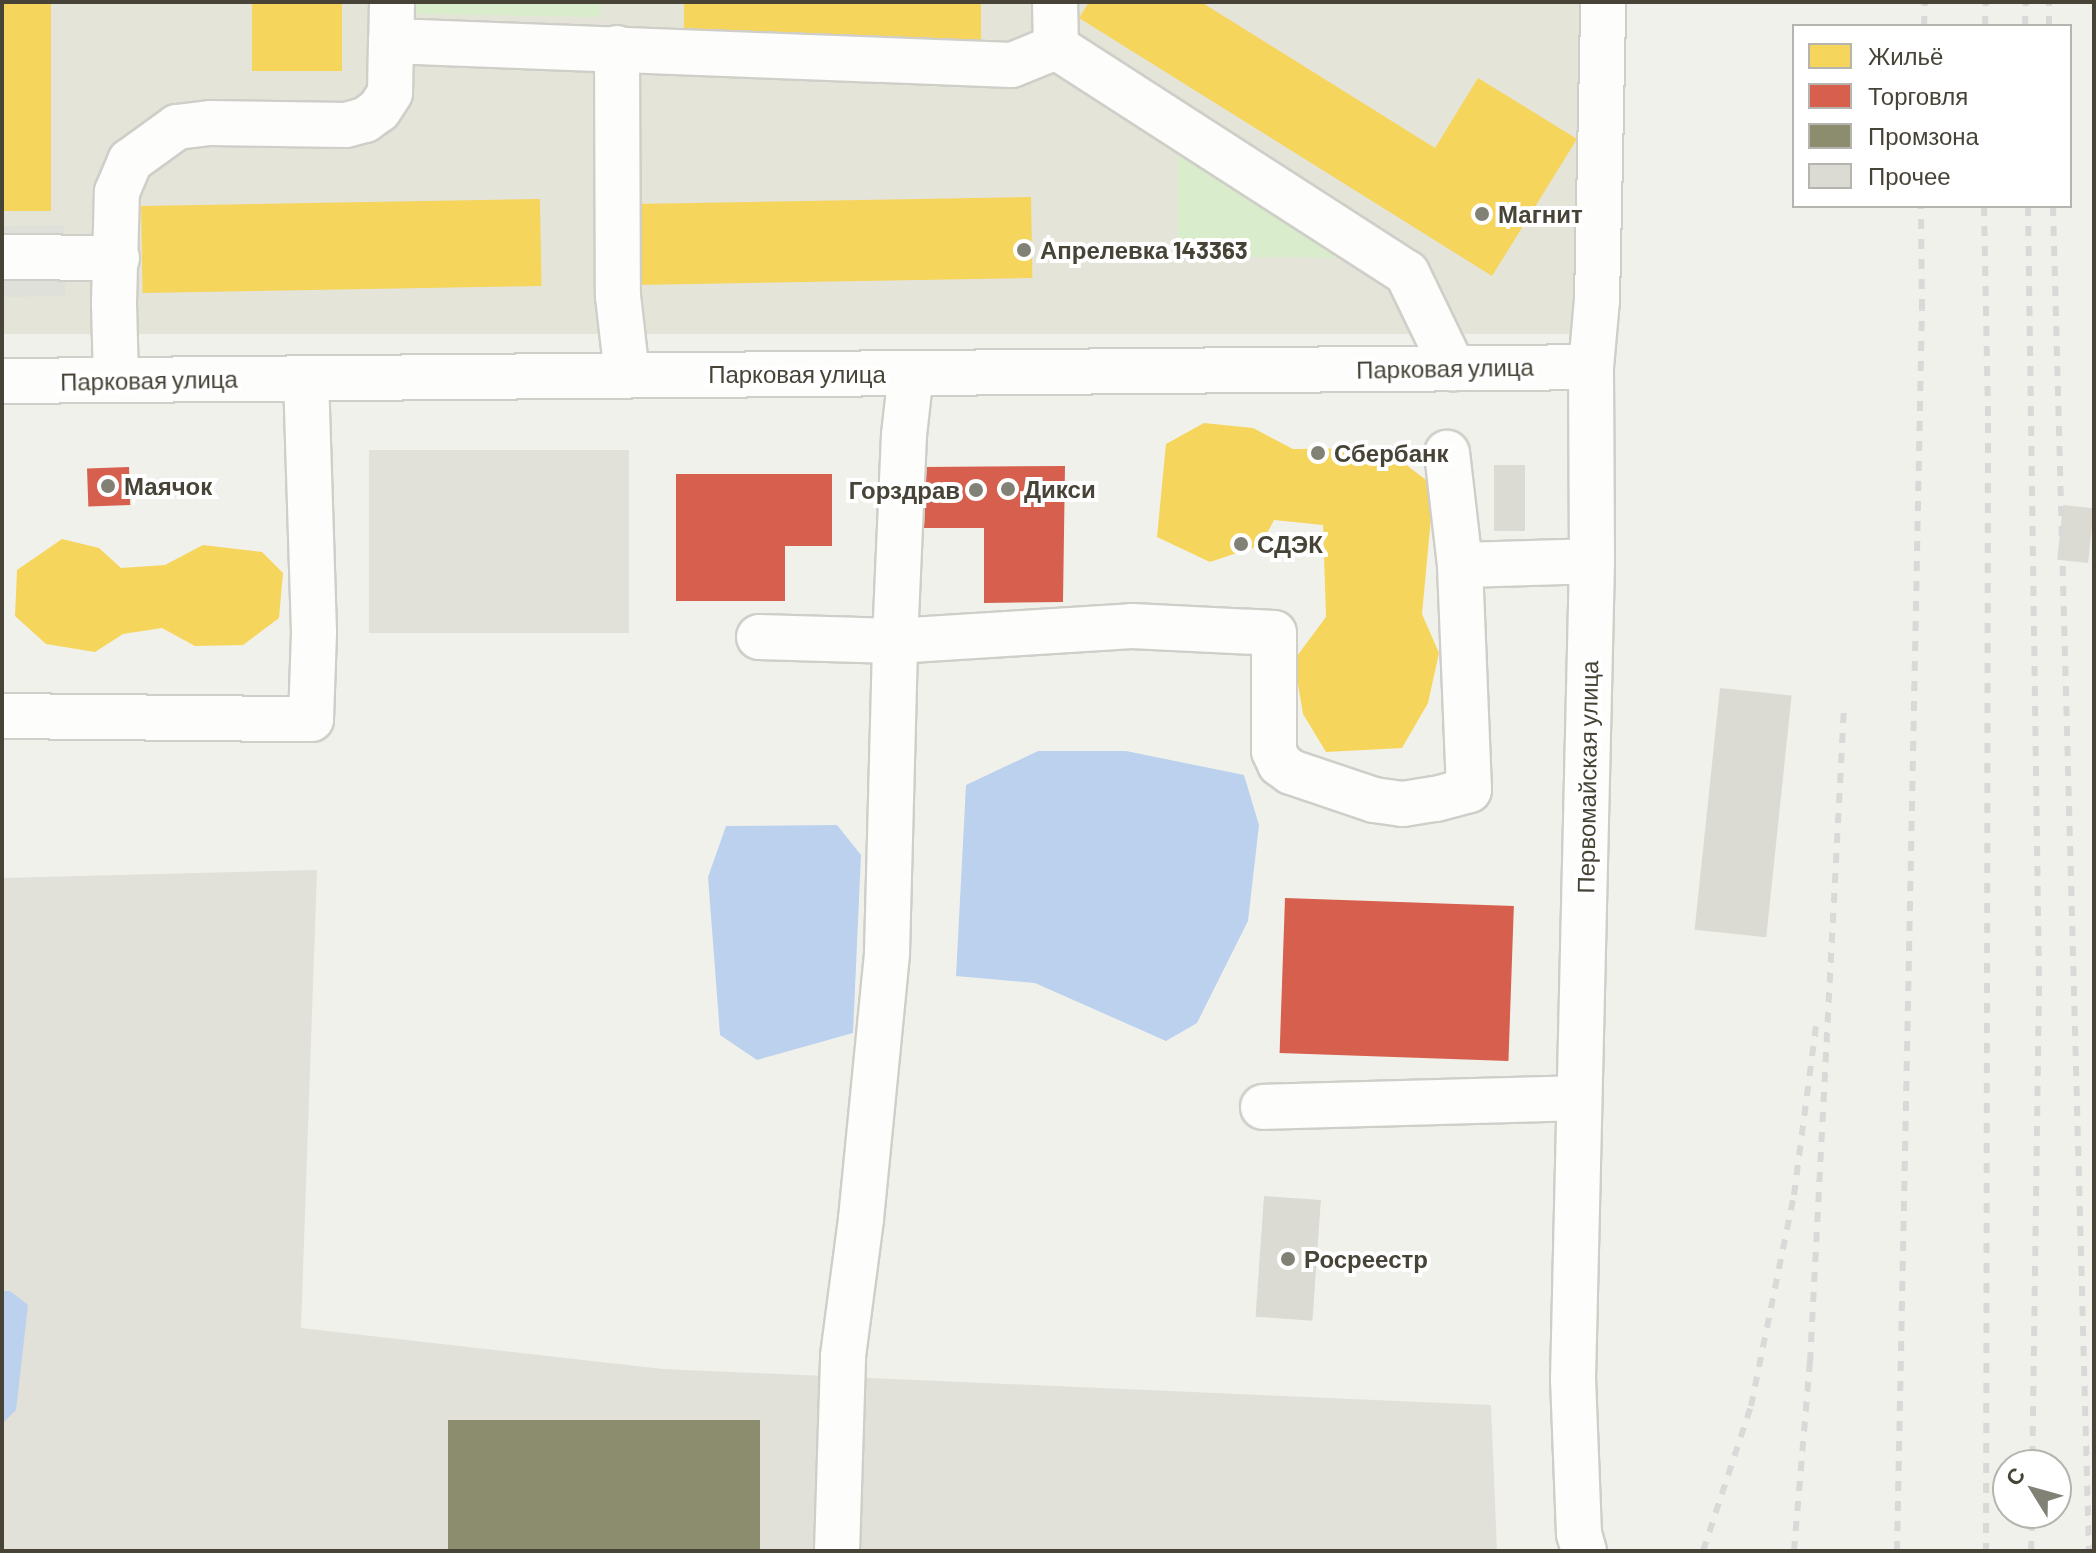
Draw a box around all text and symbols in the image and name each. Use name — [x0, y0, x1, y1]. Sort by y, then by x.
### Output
legend — [1792, 24, 2072, 208]
text: Жильё — [1868, 41, 1943, 70]
text: Торговля — [1868, 81, 1968, 110]
text: Промзона — [1868, 121, 1979, 150]
text: Прочее — [1868, 161, 1951, 190]
place label: Магнит — [1498, 200, 1583, 228]
marker: Магнит — [1473, 205, 1491, 223]
place label: Апрелевка 143363 — [1040, 236, 1248, 264]
marker: Апрелевка 143363 — [1015, 241, 1033, 259]
street label: Парковая улица — [1356, 352, 1534, 384]
street label: Парковая улица — [708, 360, 886, 388]
street label: Парковая улица — [60, 364, 238, 396]
place label: Сбербанк — [1334, 439, 1449, 467]
marker: Сбербанк — [1309, 444, 1327, 462]
place label: Маячок — [124, 472, 212, 500]
place label: Дикси — [1024, 475, 1096, 503]
place label: Горздрав — [849, 476, 960, 504]
marker: Маячок — [99, 477, 117, 495]
marker: Дикси — [999, 480, 1017, 498]
marker: Горздрав — [967, 481, 985, 499]
place label: СДЭК — [1257, 530, 1323, 558]
marker: СДЭК — [1232, 535, 1250, 553]
street label: Первомайская улица — [1571, 660, 1603, 894]
place label: Росреестр — [1304, 1245, 1428, 1273]
marker: Росреестр — [1279, 1250, 1297, 1268]
north arrow — [1992, 1449, 2072, 1529]
text: С — [1999, 1462, 2030, 1490]

